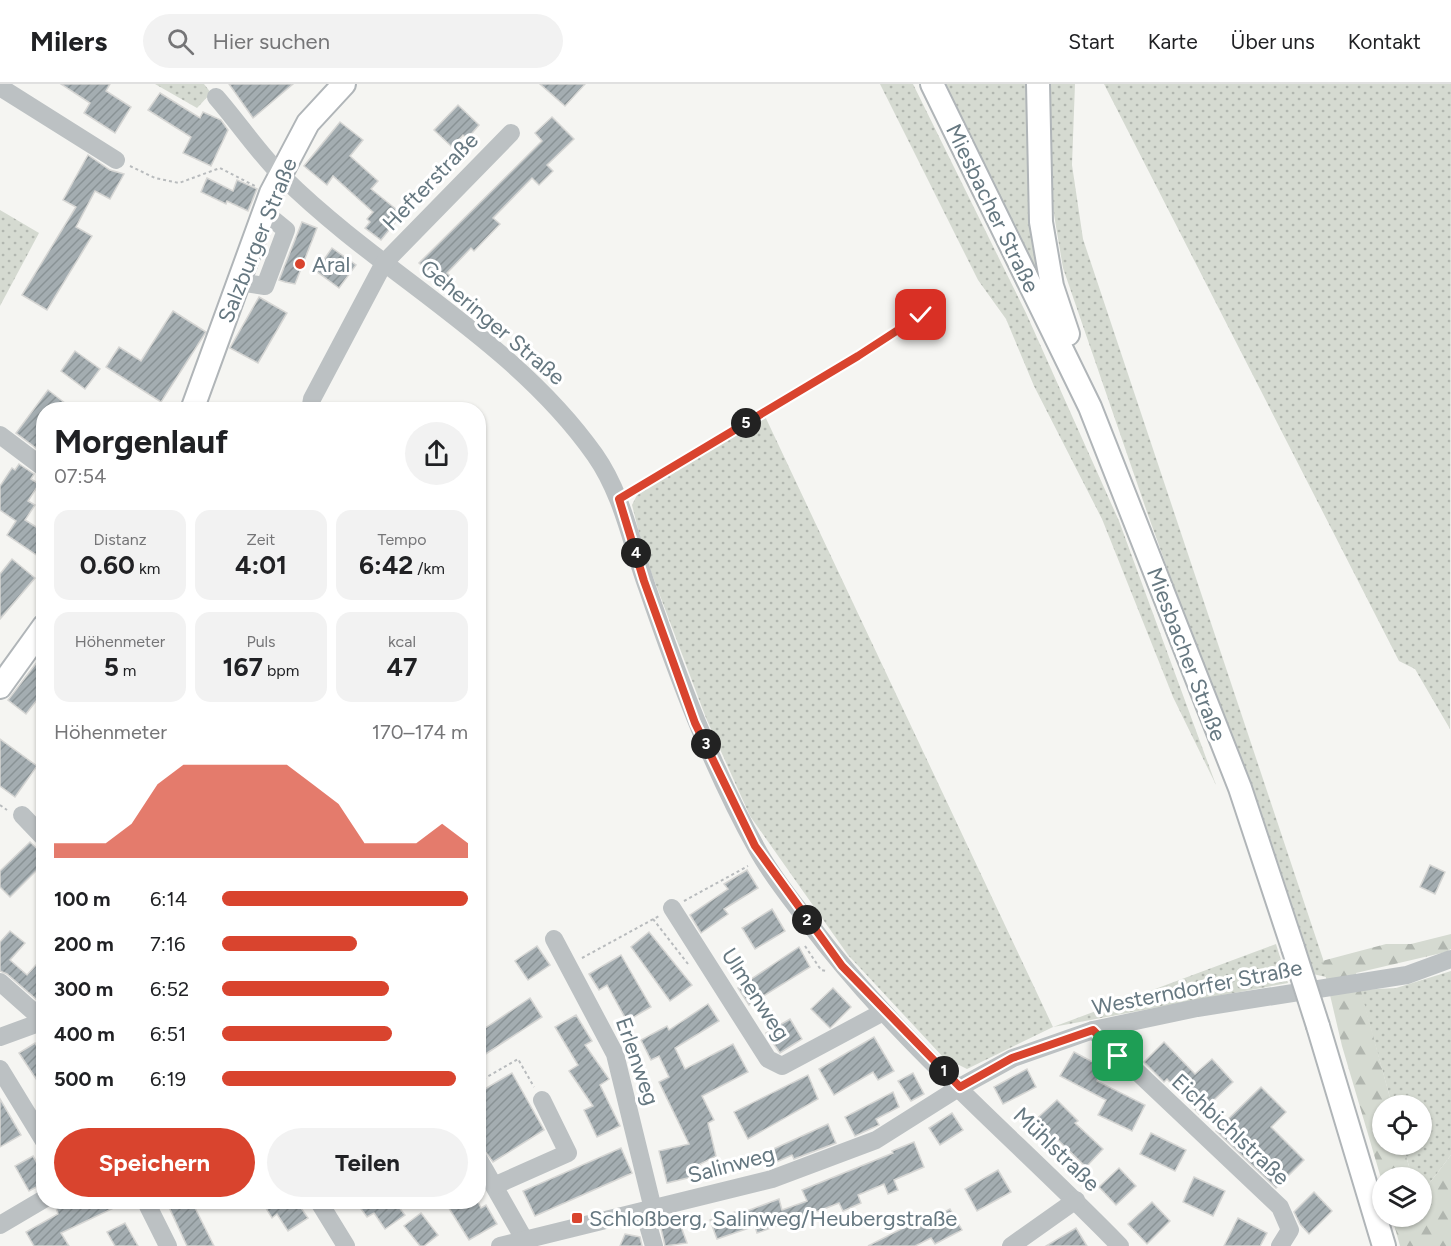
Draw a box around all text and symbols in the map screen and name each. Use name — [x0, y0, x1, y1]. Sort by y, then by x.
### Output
search box — [143, 14, 563, 68]
text: Milers — [30, 24, 107, 58]
icon: search — [164, 25, 197, 58]
text: Hier suchen — [212, 28, 330, 55]
text: Start — [1068, 29, 1115, 54]
text: Karte — [1148, 29, 1198, 54]
text: Über uns — [1231, 29, 1315, 54]
text: Kontakt — [1348, 29, 1421, 54]
street label: Miesbacher Straße — [940, 120, 1045, 297]
street label: Hefterstraße — [377, 127, 484, 236]
street label: Salzburger Straße — [212, 154, 303, 327]
place label: Aral — [312, 251, 350, 278]
street label: Geheringer Straße — [415, 254, 571, 391]
marker: Aral — [293, 257, 307, 271]
pin — [895, 289, 946, 340]
icon: check — [904, 298, 937, 331]
pin: 5 — [731, 408, 761, 438]
text: 5 — [741, 413, 751, 432]
text: Morgenlauf — [54, 422, 228, 461]
button: share — [405, 422, 468, 485]
text: 07:54 — [54, 464, 107, 488]
text: Distanz — [93, 530, 147, 549]
text: Zeit — [247, 530, 275, 549]
text: Tempo — [378, 530, 426, 549]
pin: 4 — [621, 538, 651, 568]
text: 4 — [631, 543, 641, 562]
text: 0.60 — [80, 549, 135, 581]
text: 4:01 — [235, 549, 287, 581]
text: 6:42 — [359, 549, 413, 581]
text: km — [135, 559, 160, 578]
text: /km — [413, 559, 445, 578]
street label: Miesbacher Straße — [1141, 563, 1232, 745]
text: Höhenmeter — [75, 632, 165, 651]
text: Puls — [246, 632, 276, 651]
text: kcal — [388, 632, 416, 651]
text: 5 — [104, 651, 119, 683]
text: 167 — [223, 651, 263, 683]
text: 47 — [387, 651, 417, 683]
text: m — [119, 661, 136, 680]
text: bpm — [263, 661, 299, 680]
text: Höhenmeter — [54, 720, 167, 744]
text: 170–174 m — [372, 720, 468, 744]
pin: 3 — [691, 729, 721, 759]
text: 3 — [702, 734, 710, 753]
text: 100 m — [54, 887, 111, 911]
text: 6:14 — [150, 887, 187, 911]
pin: 2 — [792, 905, 822, 935]
text: 2 — [802, 910, 812, 929]
text: 200 m — [54, 932, 114, 956]
text: 7:16 — [150, 932, 185, 956]
street label: Ulmenweg — [716, 943, 796, 1046]
street label: Westerndorfer Straße — [1090, 954, 1304, 1021]
text: 300 m — [54, 977, 113, 1001]
text: 6:52 — [150, 977, 189, 1001]
street label: Erlenweg — [610, 1014, 665, 1109]
text: 400 m — [54, 1022, 115, 1046]
text: 6:51 — [150, 1022, 186, 1046]
pin — [1092, 1030, 1143, 1081]
icon: arrive — [1101, 1039, 1134, 1072]
pin: 1 — [929, 1056, 959, 1086]
text: 1 — [941, 1061, 947, 1080]
text: 500 m — [54, 1067, 114, 1091]
text: 6:19 — [150, 1067, 186, 1091]
street label: Eichbichlstraße — [1166, 1068, 1295, 1191]
map controls — [1372, 1095, 1432, 1227]
button: locate — [1372, 1095, 1432, 1155]
street label: Mühlstraße — [1008, 1102, 1105, 1197]
button: Speichern — [54, 1128, 255, 1197]
button: Teilen — [267, 1128, 468, 1197]
street label: Salinweg — [685, 1140, 777, 1189]
button: layers — [1372, 1167, 1432, 1227]
place label: Schloßberg, Salinweg/Heubergstraße — [589, 1205, 957, 1232]
marker: Schloßberg, Salinweg/Heubergstraße — [570, 1211, 584, 1225]

